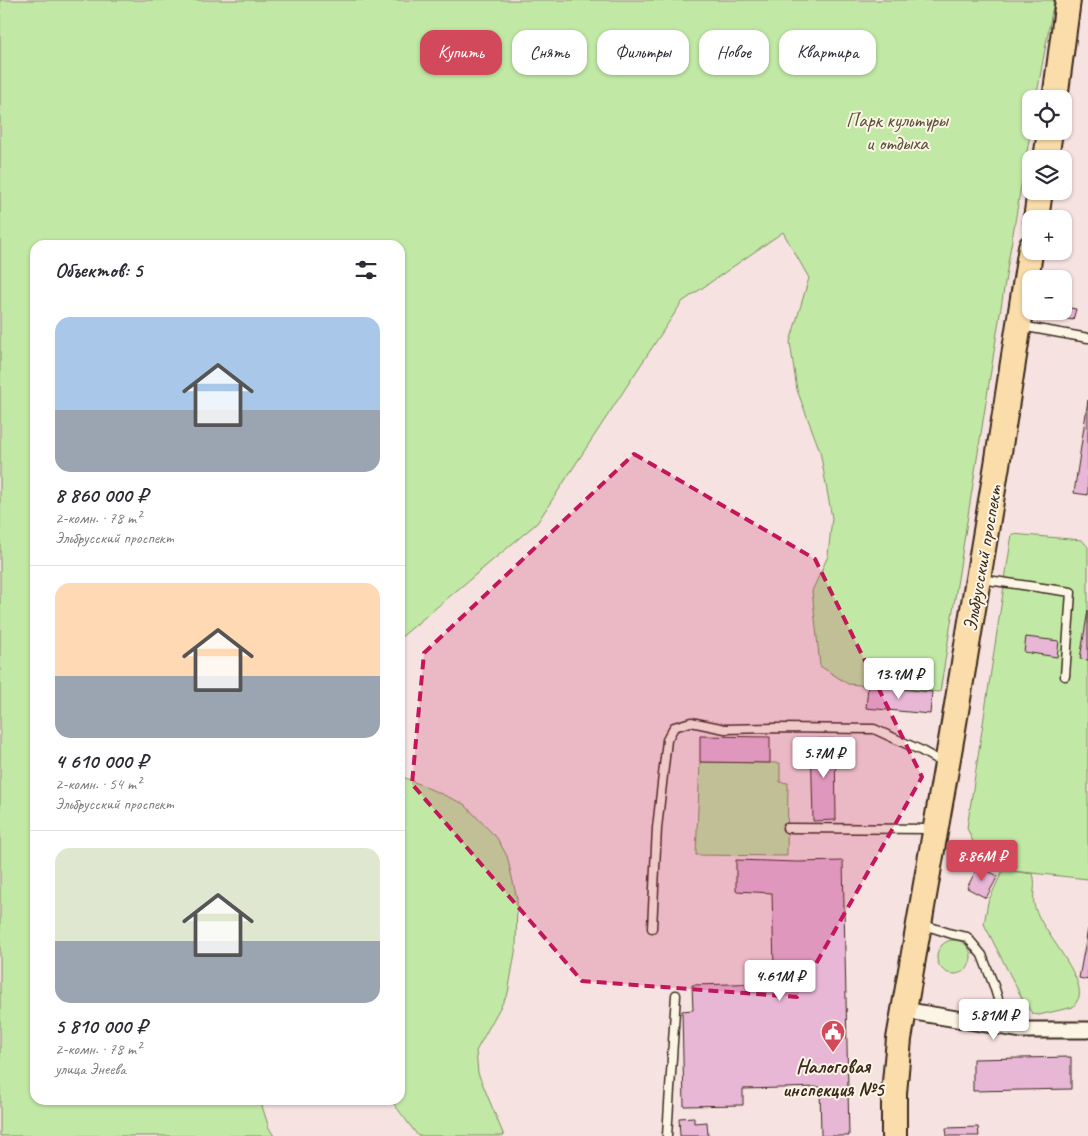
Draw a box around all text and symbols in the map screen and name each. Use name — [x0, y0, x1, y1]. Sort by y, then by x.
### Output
chip: Купить — [420, 30, 502, 75]
chip: Снять — [512, 30, 587, 75]
chip: Фильтры — [597, 30, 689, 75]
chip: Новое — [699, 30, 769, 75]
chip: Квартира — [779, 30, 876, 75]
map controls — [1022, 90, 1072, 320]
button: locate — [1022, 90, 1072, 140]
park label: Парк культуры и отдыха — [846, 108, 949, 156]
button: layers — [1022, 150, 1072, 200]
button: + — [1022, 210, 1072, 260]
icon: filters — [352, 256, 380, 284]
text: Объектов: 5 — [55, 257, 143, 283]
button: − — [1022, 270, 1072, 320]
icon: home — [173, 350, 263, 440]
text: 8 860 000 ₽ — [55, 482, 148, 508]
street label: Эльбрусский проспект — [957, 482, 1008, 633]
text: 2-комн. · 78 m² — [55, 508, 141, 528]
text: Эльбрусский проспект — [55, 528, 174, 548]
icon: home — [173, 615, 263, 705]
pin: 13.9M ₽ — [853, 658, 945, 700]
text: 13.9M ₽ — [875, 664, 923, 684]
pin: 5.7M ₽ — [783, 736, 865, 779]
text: 5.7M ₽ — [803, 743, 845, 763]
text: 4 610 000 ₽ — [55, 748, 148, 774]
text: 2-комн. · 54 m² — [55, 774, 141, 794]
text: Эльбрусский проспект — [55, 794, 174, 814]
pin: 8.86M ₽ — [936, 840, 1028, 882]
text: 8.86M ₽ — [958, 846, 1006, 866]
icon: home — [173, 880, 263, 970]
pin: 4.61M ₽ — [734, 960, 826, 1002]
text: 4.61M ₽ — [756, 966, 804, 986]
pin: 5.81M ₽ — [948, 998, 1040, 1041]
text: 5.81M ₽ — [970, 1005, 1018, 1025]
text: 5 810 000 ₽ — [55, 1013, 147, 1039]
public building icon: Налоговая инспекция №5 — [820, 1019, 846, 1053]
text: 2-комн. · 78 m² — [55, 1039, 141, 1059]
place label: Налоговая инспекция №5 — [782, 1054, 886, 1102]
text: улица Энеева — [55, 1059, 126, 1079]

